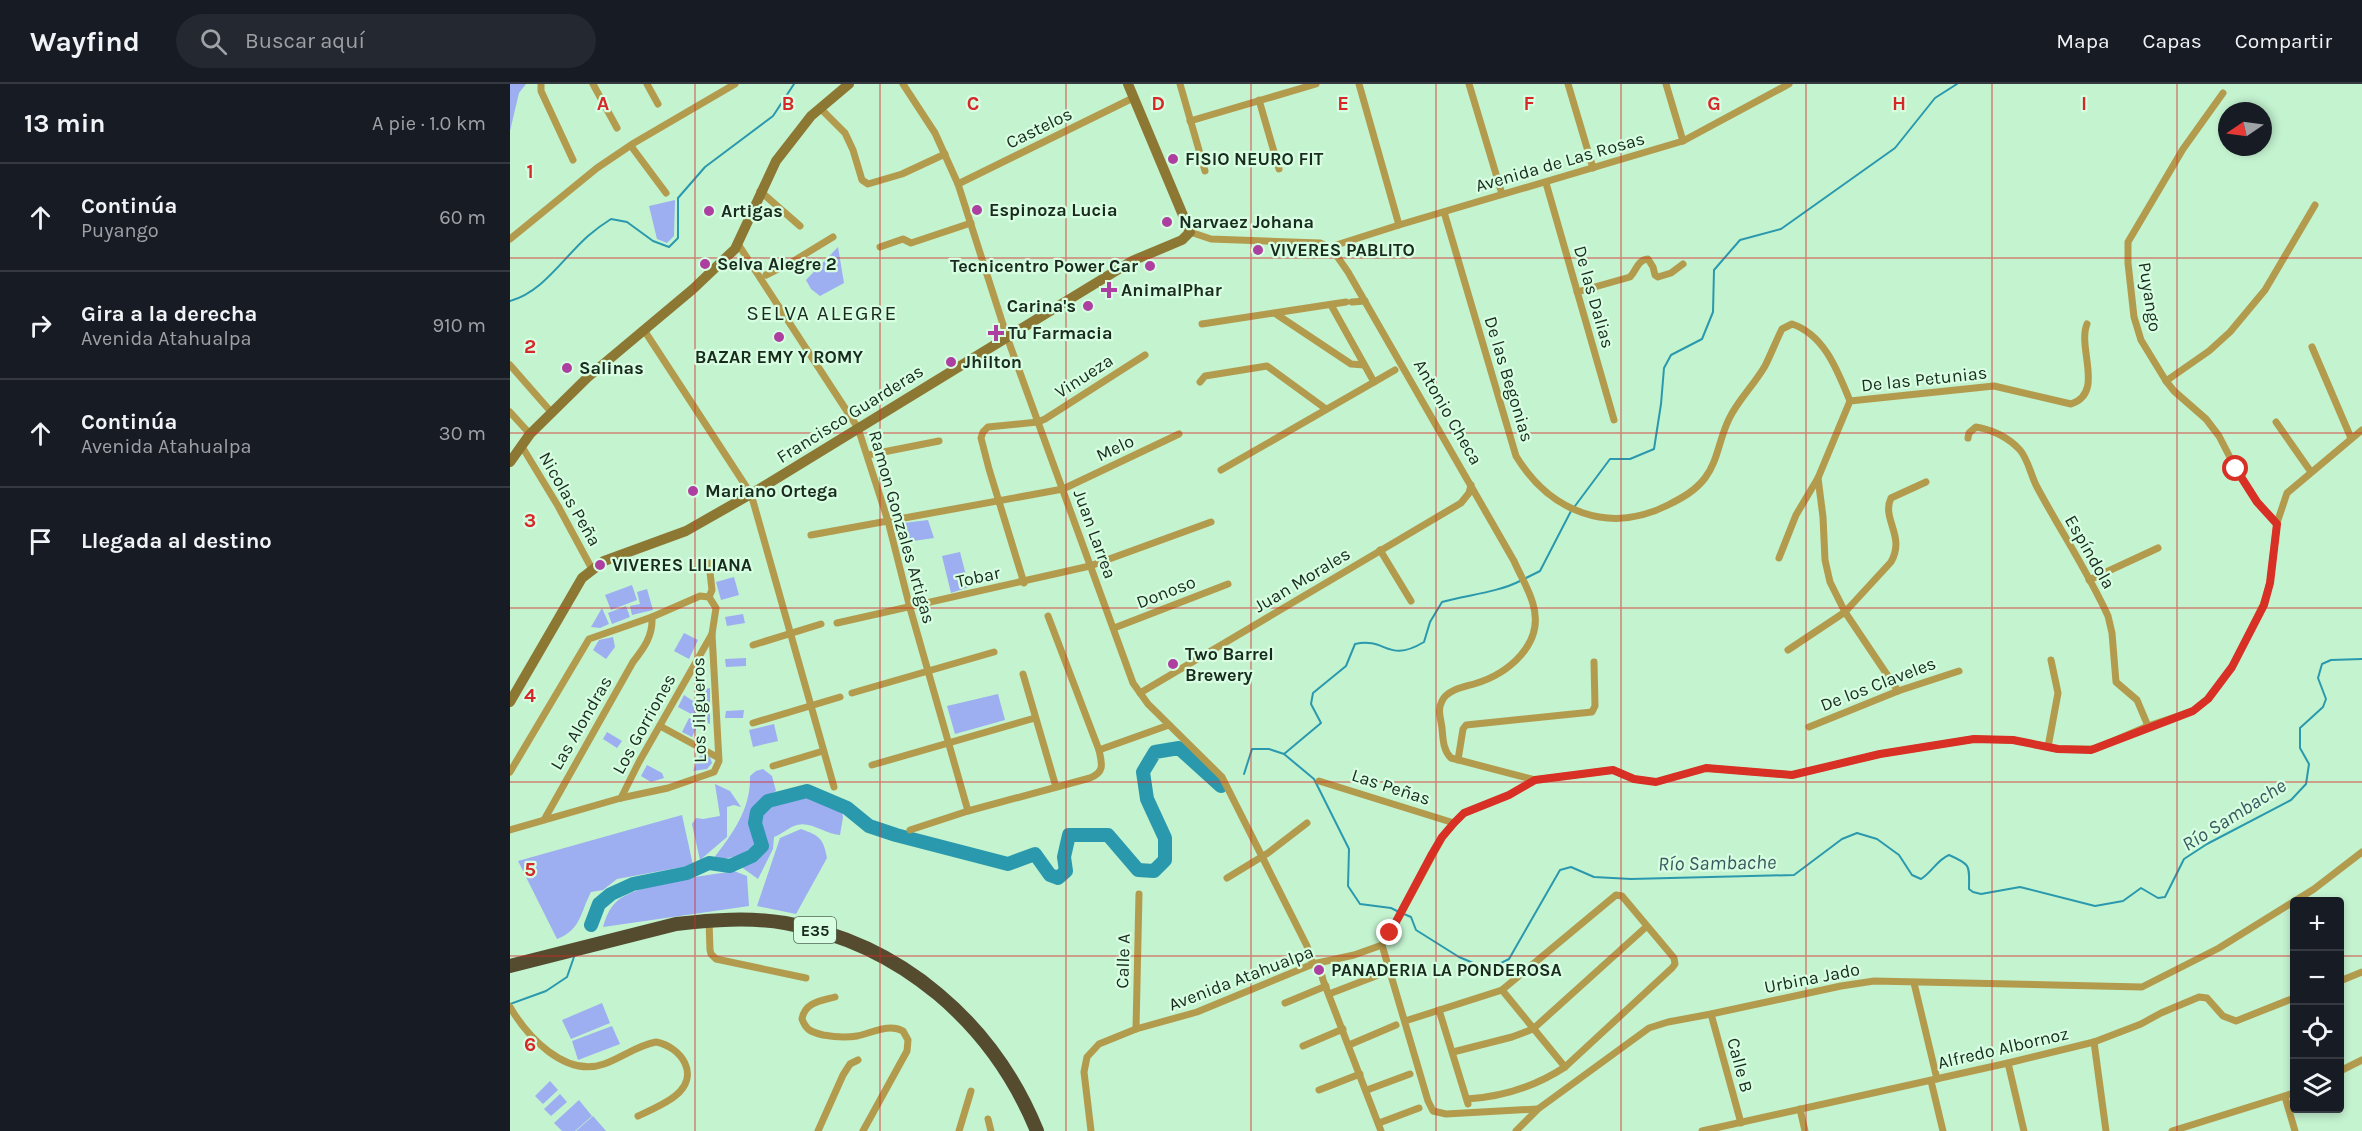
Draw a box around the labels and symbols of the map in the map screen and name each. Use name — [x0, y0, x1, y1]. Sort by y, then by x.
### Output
text: A — [597, 92, 610, 115]
text: B — [782, 92, 794, 115]
text: C — [967, 92, 979, 115]
text: D — [1151, 92, 1165, 115]
text: E — [1337, 92, 1349, 115]
text: F — [1524, 92, 1535, 115]
text: G — [1707, 92, 1721, 115]
text: H — [1892, 92, 1906, 115]
text: I — [2081, 92, 2087, 115]
north arrow — [2218, 102, 2272, 156]
street label: Castelos — [1002, 103, 1076, 153]
street label: Avenida de Las Rosas — [1473, 127, 1647, 197]
place label: FISIO NEURO FIT — [1185, 148, 1324, 170]
marker: FISIO NEURO FIT — [1166, 152, 1180, 166]
text: 1 — [526, 160, 534, 183]
place label: Espinoza Lucia — [989, 199, 1117, 221]
place label: Artigas — [721, 200, 783, 222]
marker: Espinoza Lucia — [970, 203, 984, 217]
marker: Artigas — [702, 204, 716, 218]
place label: Narvaez Johana — [1179, 211, 1314, 233]
marker: Narvaez Johana — [1160, 215, 1174, 229]
place label: VIVERES PABLITO — [1270, 239, 1415, 261]
marker: VIVERES PABLITO — [1251, 243, 1265, 257]
street label: De las Dalias — [1569, 243, 1619, 351]
place label: Selva Alegre 2 — [717, 253, 837, 275]
place label: Tecnicentro Power Car — [950, 255, 1138, 277]
marker: Selva Alegre 2 — [698, 257, 712, 271]
marker: Tecnicentro Power Car — [1143, 259, 1157, 273]
street label: Puyango — [2134, 261, 2166, 333]
place label: AnimalPhar — [1121, 279, 1222, 301]
marker: AnimalPhar — [1102, 283, 1116, 297]
place label: Carina's — [1007, 295, 1076, 317]
marker: Carina's — [1081, 299, 1095, 313]
district label: SELVA ALEGRE — [746, 301, 898, 325]
street label: De las Begonias — [1479, 314, 1539, 444]
place label: Tu Farmacia — [1008, 322, 1113, 344]
marker: Tu Farmacia — [989, 326, 1003, 340]
marker: BAZAR EMY Y ROMY — [772, 330, 786, 344]
text: 2 — [524, 335, 536, 358]
place label: BAZAR EMY Y ROMY — [695, 346, 864, 368]
street label: Vinueza — [1051, 349, 1117, 403]
place label: Jhilton — [963, 351, 1022, 373]
marker: Jhilton — [944, 355, 958, 369]
street label: Antonio Checa — [1409, 355, 1487, 469]
place label: Salinas — [579, 357, 644, 379]
street label: Francisco Guarderas — [773, 360, 927, 468]
marker: Salinas — [560, 361, 574, 375]
street label: De las Petunias — [1860, 361, 1988, 397]
street label: Ramon Gonzales Artigas — [864, 428, 940, 626]
street label: Melo — [1093, 430, 1137, 466]
street label: Nicolas Peña — [534, 448, 606, 550]
route start — [2222, 455, 2248, 481]
place label: Mariano Ortega — [705, 480, 838, 502]
marker: Mariano Ortega — [686, 484, 700, 498]
street label: Juan Larrea — [1069, 486, 1121, 582]
text: 3 — [524, 509, 536, 532]
street label: Espíndola — [2060, 511, 2120, 593]
street label: Juan Morales — [1250, 543, 1354, 617]
place label: VIVERES LILIANA — [612, 554, 752, 576]
marker: VIVERES LILIANA — [593, 558, 607, 572]
street label: Tobar — [954, 562, 1003, 592]
street label: Donoso — [1133, 571, 1199, 613]
place label: Two Barrel Brewery — [1185, 643, 1274, 686]
street label: De los Claveles — [1817, 652, 1939, 716]
street label: Los Jilgueros — [687, 657, 711, 763]
marker: Two Barrel Brewery — [1166, 657, 1180, 671]
street label: Los Gorriones — [607, 670, 681, 778]
street label: Las Alondras — [545, 672, 617, 774]
text: 4 — [524, 684, 536, 707]
street label: Las Peñas — [1349, 764, 1433, 810]
water label: Río Sambache — [2178, 774, 2290, 856]
water label: Río Sambache — [1658, 850, 1776, 876]
text: 5 — [524, 858, 536, 881]
road number: E35 — [794, 917, 836, 943]
route end — [1376, 919, 1402, 945]
street label: Calle A — [1111, 933, 1135, 989]
street label: Avenida Atahualpa — [1165, 940, 1317, 1016]
street label: Urbina Jado — [1762, 958, 1862, 998]
place label: PANADERIA LA PONDEROSA — [1331, 959, 1562, 981]
marker: PANADERIA LA PONDEROSA — [1312, 963, 1326, 977]
street label: Alfredo Albornoz — [1935, 1022, 2071, 1074]
text: 6 — [524, 1033, 536, 1056]
street label: Calle B — [1722, 1035, 1758, 1095]

